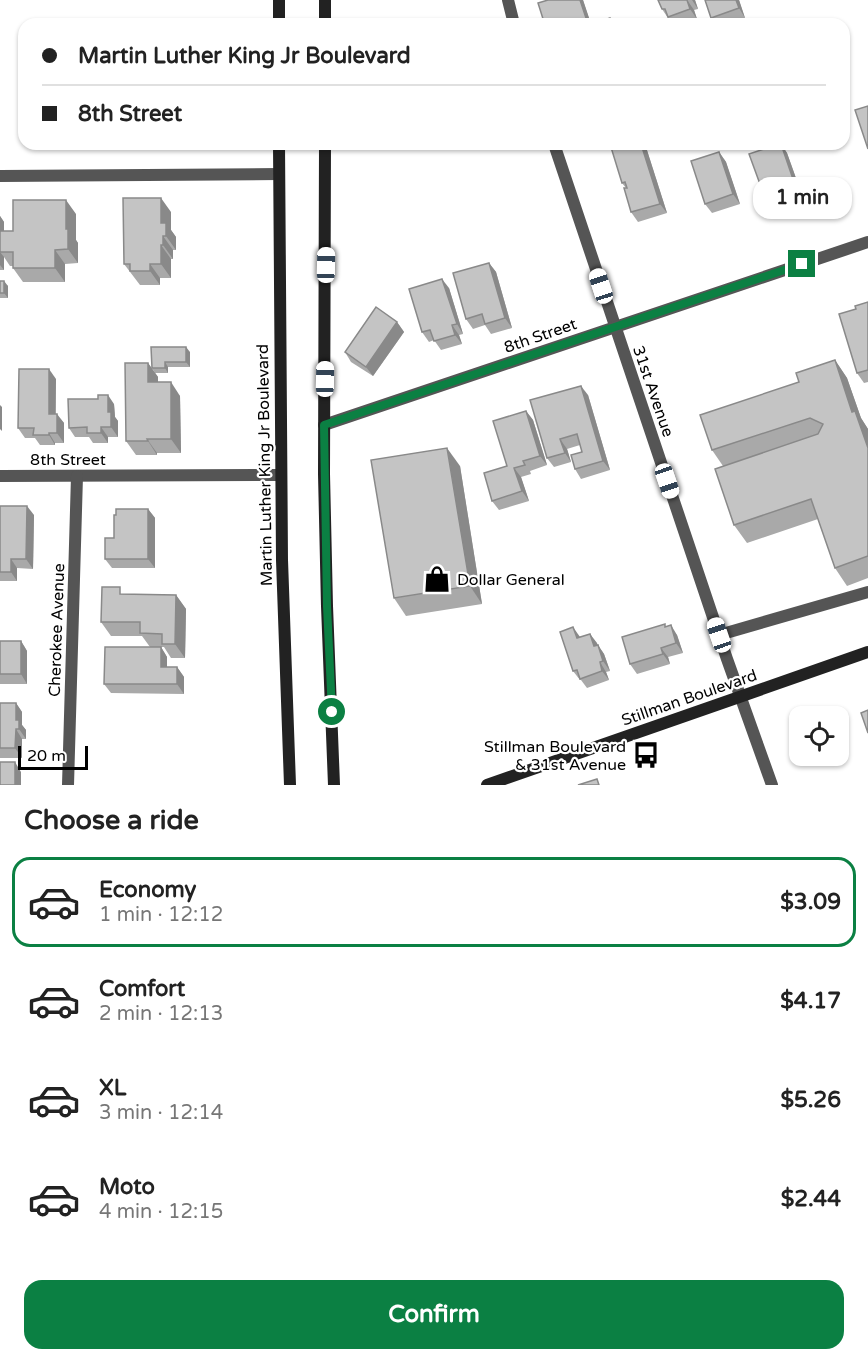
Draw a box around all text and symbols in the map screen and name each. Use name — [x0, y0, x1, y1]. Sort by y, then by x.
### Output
text: Martin Luther King Jr Boulevard — [78, 43, 411, 69]
text: 8th Street — [78, 101, 182, 127]
callout: 1 min — [752, 177, 852, 219]
text: 1 min — [776, 186, 829, 210]
car — [317, 247, 335, 283]
route end — [788, 250, 815, 277]
car — [587, 266, 615, 306]
street label: 8th Street — [501, 314, 579, 358]
street label: 31st Avenue — [628, 343, 678, 440]
street label: Martin Luther King Jr Boulevard — [253, 344, 277, 586]
car — [316, 361, 334, 397]
street label: 8th Street — [30, 450, 106, 470]
car — [653, 461, 681, 501]
street label: Cherokee Avenue — [45, 563, 69, 697]
shop icon: Dollar General — [422, 564, 452, 594]
place label: Dollar General — [457, 570, 565, 590]
car — [705, 615, 733, 655]
street label: Stillman Boulevard — [619, 665, 760, 731]
route start — [318, 698, 345, 725]
map controls — [789, 706, 849, 766]
button: locate — [789, 706, 849, 766]
place label: Stillman Boulevard & 31st Avenue — [484, 737, 626, 775]
bus stop icon: Stillman Boulevard & 31st Avenue — [631, 740, 661, 770]
scale bar — [18, 743, 88, 770]
text: 20 m — [27, 746, 66, 766]
text: Choose a ride — [24, 804, 199, 837]
icon: car — [27, 875, 81, 929]
text: Economy — [99, 877, 196, 903]
text: $3.09 — [780, 889, 841, 915]
text: 1 min · 12:12 — [99, 903, 223, 927]
icon: car — [27, 974, 81, 1028]
text: Comfort — [99, 976, 185, 1002]
text: $4.17 — [780, 988, 841, 1014]
text: 2 min · 12:13 — [99, 1002, 223, 1026]
icon: car — [27, 1073, 81, 1127]
text: XL — [99, 1075, 126, 1101]
text: $5.26 — [780, 1087, 841, 1113]
text: 3 min · 12:14 — [99, 1101, 223, 1125]
icon: car — [27, 1172, 81, 1226]
text: Moto — [99, 1174, 155, 1200]
text: $2.44 — [781, 1186, 841, 1212]
text: 4 min · 12:15 — [99, 1200, 223, 1224]
button: Confirm — [24, 1280, 844, 1349]

